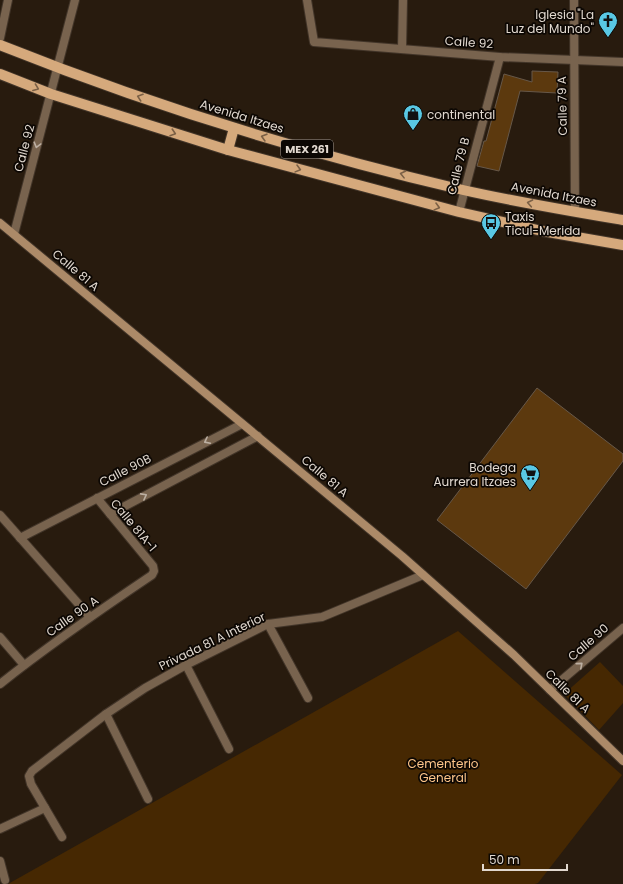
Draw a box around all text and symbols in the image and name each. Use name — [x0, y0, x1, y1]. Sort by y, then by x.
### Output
place label: Iglesia "La Luz del Mundo" — [506, 6, 594, 37]
church icon: Iglesia "La Luz del Mundo" — [597, 10, 619, 38]
street label: Calle 92 — [444, 32, 494, 52]
street label: Calle 79 A — [553, 76, 571, 136]
one-way arrow — [33, 84, 40, 92]
one-way arrow — [137, 93, 144, 101]
street label: Avenida Itzaes — [198, 95, 286, 137]
shop icon: continental — [402, 103, 424, 131]
place label: continental — [427, 106, 495, 123]
street label: Calle 92 — [10, 122, 38, 174]
one-way arrow — [170, 128, 177, 137]
one-way arrow — [261, 133, 268, 142]
street label: Calle 79 B — [443, 136, 473, 196]
road number: MEX 261 — [281, 140, 333, 158]
one-way arrow — [33, 141, 42, 148]
one-way arrow — [294, 164, 301, 173]
one-way arrow — [400, 171, 406, 179]
street label: Avenida Itzaes — [510, 177, 598, 211]
one-way arrow — [527, 199, 533, 207]
one-way arrow — [434, 202, 440, 210]
place label: Taxis Ticul-Merida — [505, 208, 580, 239]
bus stop icon: Taxis Ticul-Merida — [480, 212, 502, 240]
street label: Calle 81 A — [49, 245, 103, 295]
one-way arrow — [204, 437, 211, 444]
street label: Calle 90B — [96, 450, 154, 490]
street label: Calle 81 A — [298, 451, 352, 501]
place label: Bodega Aurrera Itzaes — [433, 459, 516, 490]
supermarket icon: Bodega Aurrera Itzaes — [519, 463, 541, 491]
one-way arrow — [140, 493, 147, 501]
street label: Calle 81A-1 — [107, 495, 161, 555]
street label: Calle 90 A — [42, 592, 102, 640]
street label: Privada 81 A Interior — [156, 608, 269, 674]
street label: Calle 90 — [564, 620, 612, 664]
one-way arrow — [575, 662, 582, 669]
street label: Calle 81 A — [542, 665, 594, 717]
park label: Cementerio General — [407, 755, 479, 786]
scale bar — [483, 846, 567, 872]
text: 50 m — [489, 851, 520, 868]

